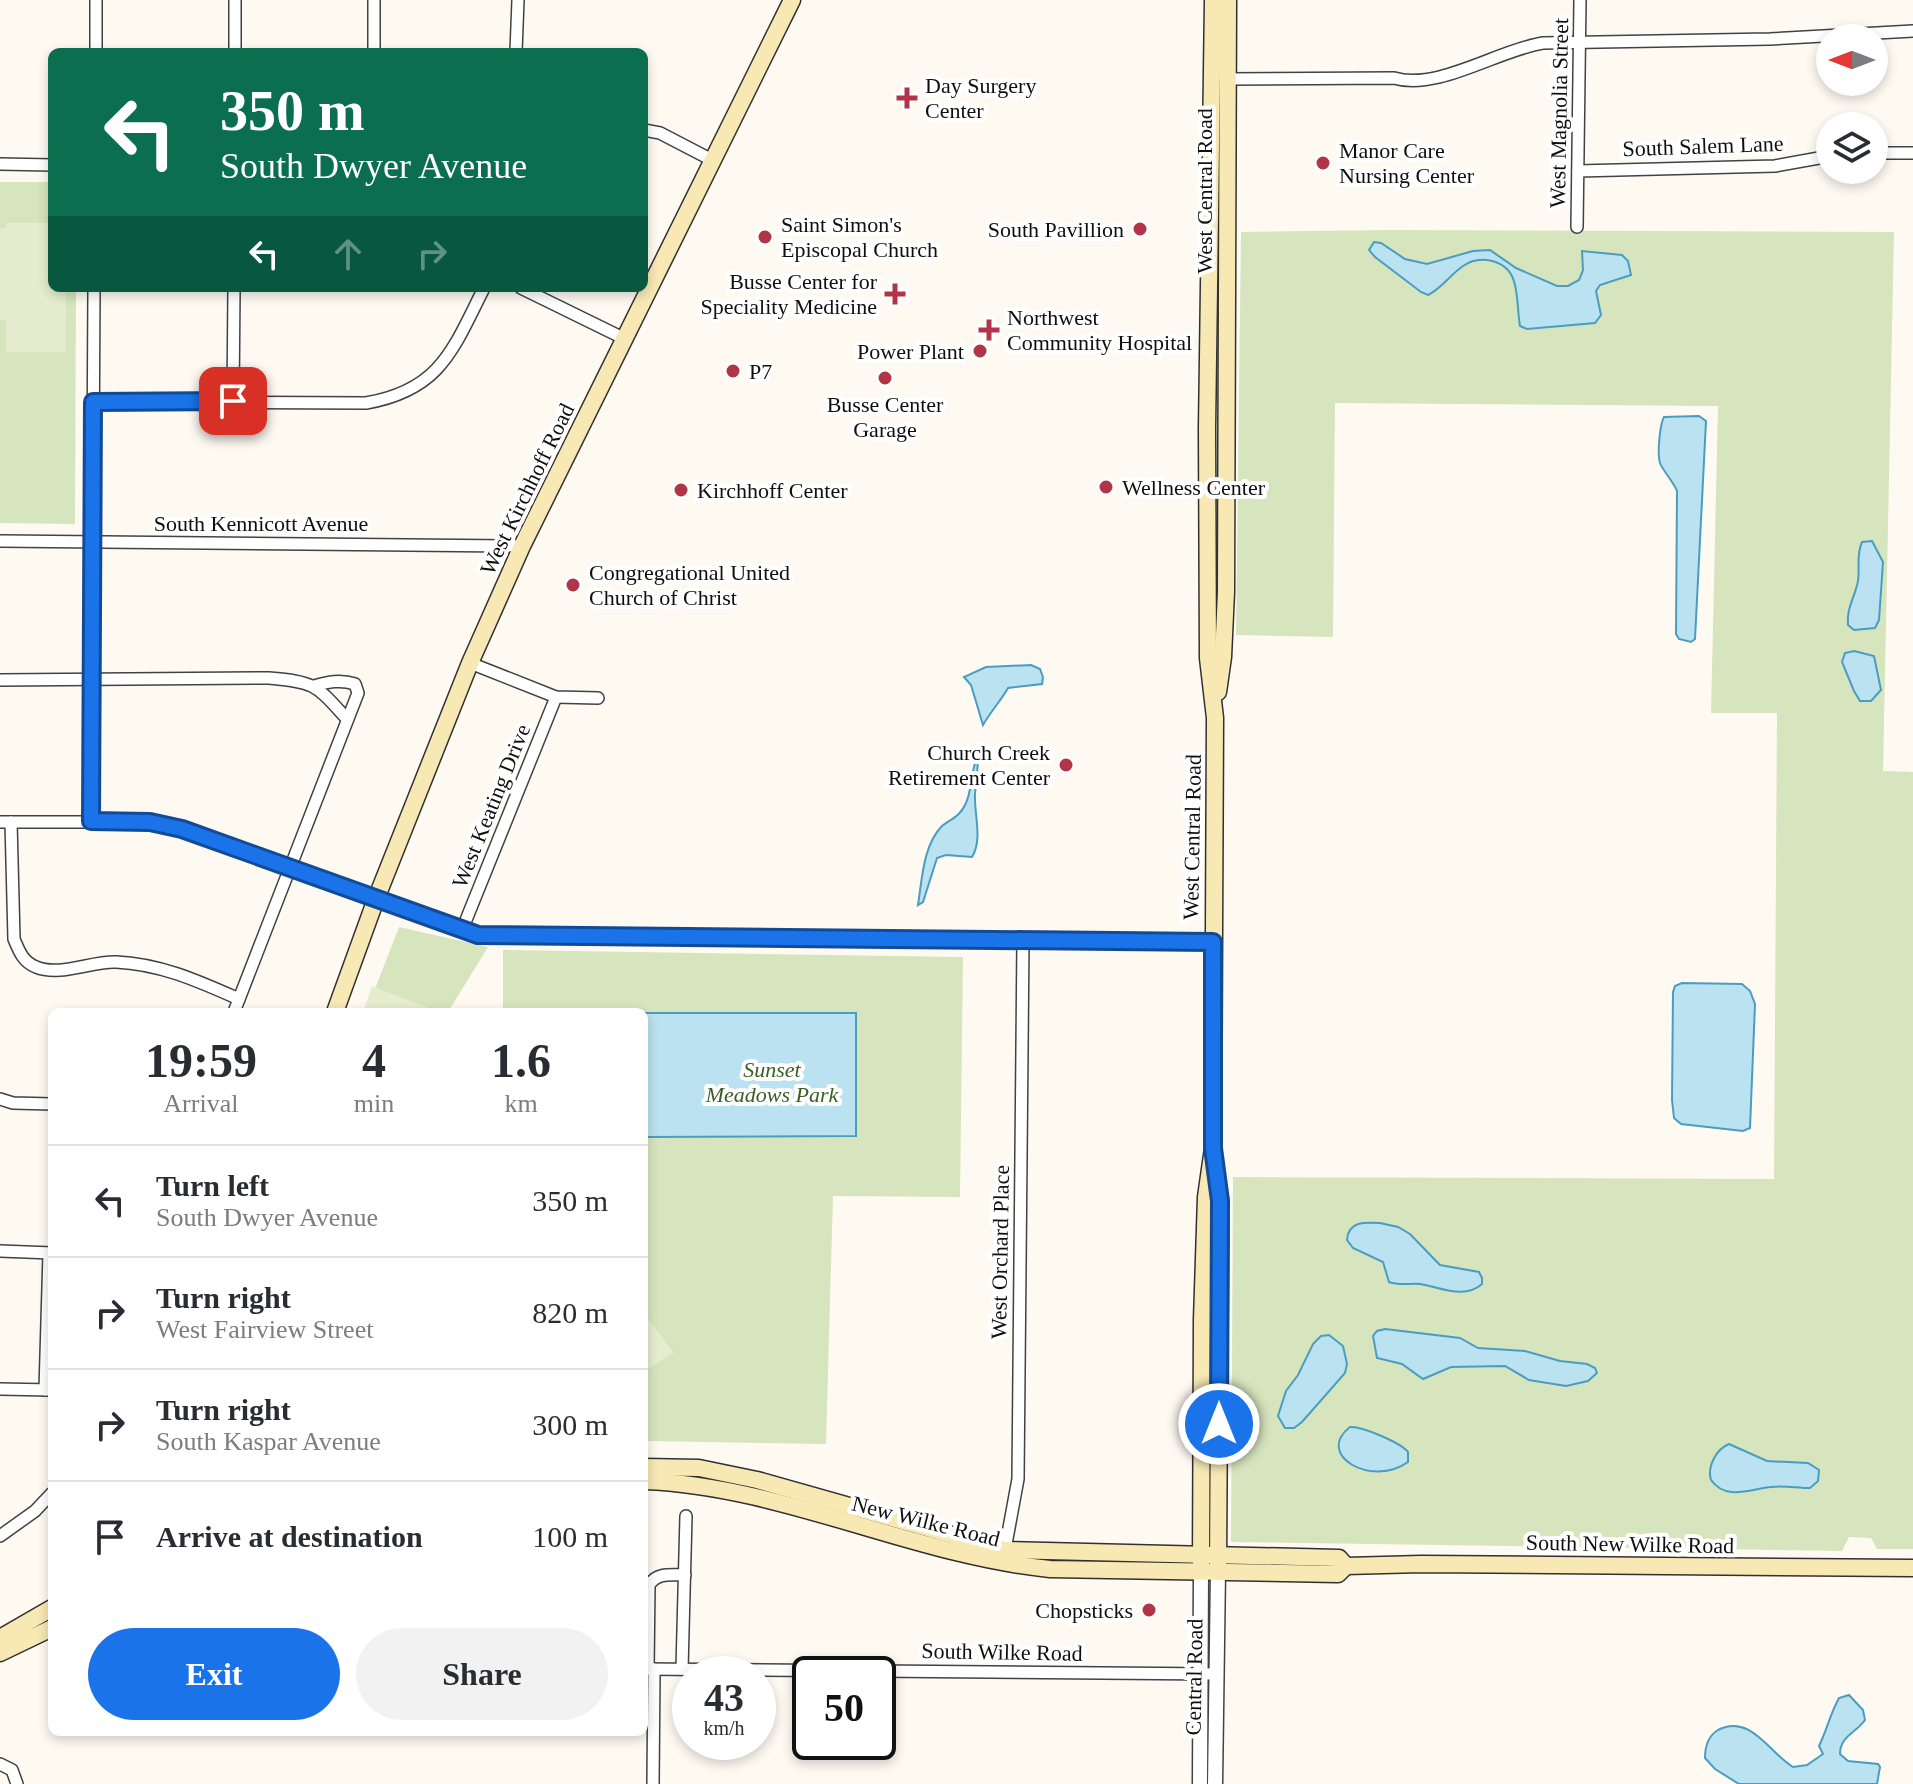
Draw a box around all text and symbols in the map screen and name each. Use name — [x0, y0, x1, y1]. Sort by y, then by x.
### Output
street label: West Magnolia Street — [1545, 18, 1573, 208]
north arrow — [1816, 24, 1888, 96]
map controls — [1816, 24, 1888, 184]
place label: Day Surgery Center — [925, 73, 1036, 123]
icon: left — [88, 80, 192, 184]
text: 350 m — [220, 80, 365, 142]
marker: Day Surgery Center — [896, 87, 918, 109]
street label: West Central Road — [1192, 108, 1217, 274]
button: layers — [1816, 112, 1888, 184]
street label: South Salem Lane — [1622, 131, 1784, 161]
place label: Manor Care Nursing Center — [1339, 138, 1475, 188]
text: South Dwyer Avenue — [220, 146, 527, 186]
marker: Manor Care Nursing Center — [1314, 154, 1332, 172]
place label: Saint Simon's Episcopal Church — [781, 212, 938, 262]
place label: South Pavillion — [988, 217, 1124, 242]
marker: South Pavillion — [1131, 220, 1149, 238]
marker: Saint Simon's Episcopal Church — [756, 228, 774, 246]
icon: left — [242, 232, 286, 276]
icon: ahead — [326, 232, 370, 276]
icon: right — [410, 232, 454, 276]
place label: Busse Center for Speciality Medicine — [700, 269, 878, 319]
marker: Busse Center for Speciality Medicine — [884, 283, 906, 305]
place label: Northwest Community Hospital — [1007, 305, 1192, 355]
marker: Northwest Community Hospital — [978, 319, 1000, 341]
place label: Power Plant — [857, 339, 964, 364]
marker: Power Plant — [971, 342, 989, 360]
place label: P7 — [749, 359, 772, 384]
marker: P7 — [724, 362, 742, 380]
pin — [199, 367, 267, 435]
marker: Busse Center Garage — [876, 369, 894, 387]
icon: arrive — [211, 379, 255, 423]
place label: Busse Center Garage — [827, 392, 944, 442]
street label: West Kirchhoff Road — [475, 399, 579, 579]
place label: Wellness Center — [1122, 475, 1266, 500]
place label: Kirchhoff Center — [697, 478, 848, 503]
marker: Wellness Center — [1097, 478, 1115, 496]
marker: Kirchhoff Center — [672, 481, 690, 499]
street label: South Kennicott Avenue — [154, 511, 368, 536]
place label: Congregational United Church of Christ — [589, 560, 790, 610]
marker: Congregational United Church of Christ — [564, 576, 582, 594]
street label: West Keating Drive — [447, 721, 535, 891]
place label: Church Creek Retirement Center — [888, 740, 1051, 790]
street label: West Central Road — [1178, 754, 1206, 920]
marker: Church Creek Retirement Center — [1057, 756, 1075, 774]
text: 19:59 — [145, 1034, 257, 1087]
text: 4 — [362, 1034, 386, 1087]
text: 1.6 — [491, 1034, 551, 1087]
park label: Sunset Meadows Park — [705, 1057, 840, 1107]
text: Arrival — [163, 1089, 238, 1118]
text: min — [354, 1089, 394, 1118]
text: km — [504, 1089, 538, 1118]
street label: West Orchard Place — [986, 1165, 1014, 1339]
text: Turn left — [156, 1169, 269, 1202]
icon: left — [88, 1179, 132, 1223]
text: 350 m — [532, 1184, 608, 1217]
text: South Dwyer Avenue — [156, 1203, 378, 1232]
text: Turn right — [156, 1281, 291, 1314]
icon: right — [88, 1291, 132, 1335]
text: 820 m — [532, 1296, 608, 1329]
text: West Fairview Street — [156, 1315, 373, 1344]
position arrow — [1177, 1382, 1261, 1466]
text: Turn right — [156, 1393, 291, 1426]
icon: right — [88, 1403, 132, 1447]
text: 300 m — [532, 1408, 608, 1441]
text: South Kaspar Avenue — [156, 1427, 381, 1456]
street label: New Wilke Road — [849, 1491, 1003, 1551]
icon: arrive — [88, 1515, 132, 1559]
text: Arrive at destination — [156, 1520, 423, 1553]
text: 100 m — [532, 1520, 608, 1553]
street label: South New Wilke Road — [1526, 1530, 1734, 1558]
place label: Chopsticks — [1035, 1598, 1133, 1623]
marker: Chopsticks — [1140, 1601, 1158, 1619]
street label: Central Road — [1180, 1618, 1208, 1736]
button: Exit — [88, 1628, 340, 1720]
button: Share — [356, 1628, 608, 1720]
street label: South Wilke Road — [921, 1638, 1083, 1666]
speed limit sign: 50 — [792, 1656, 896, 1760]
text: 43 — [704, 1675, 744, 1720]
text: km/h — [703, 1717, 745, 1739]

